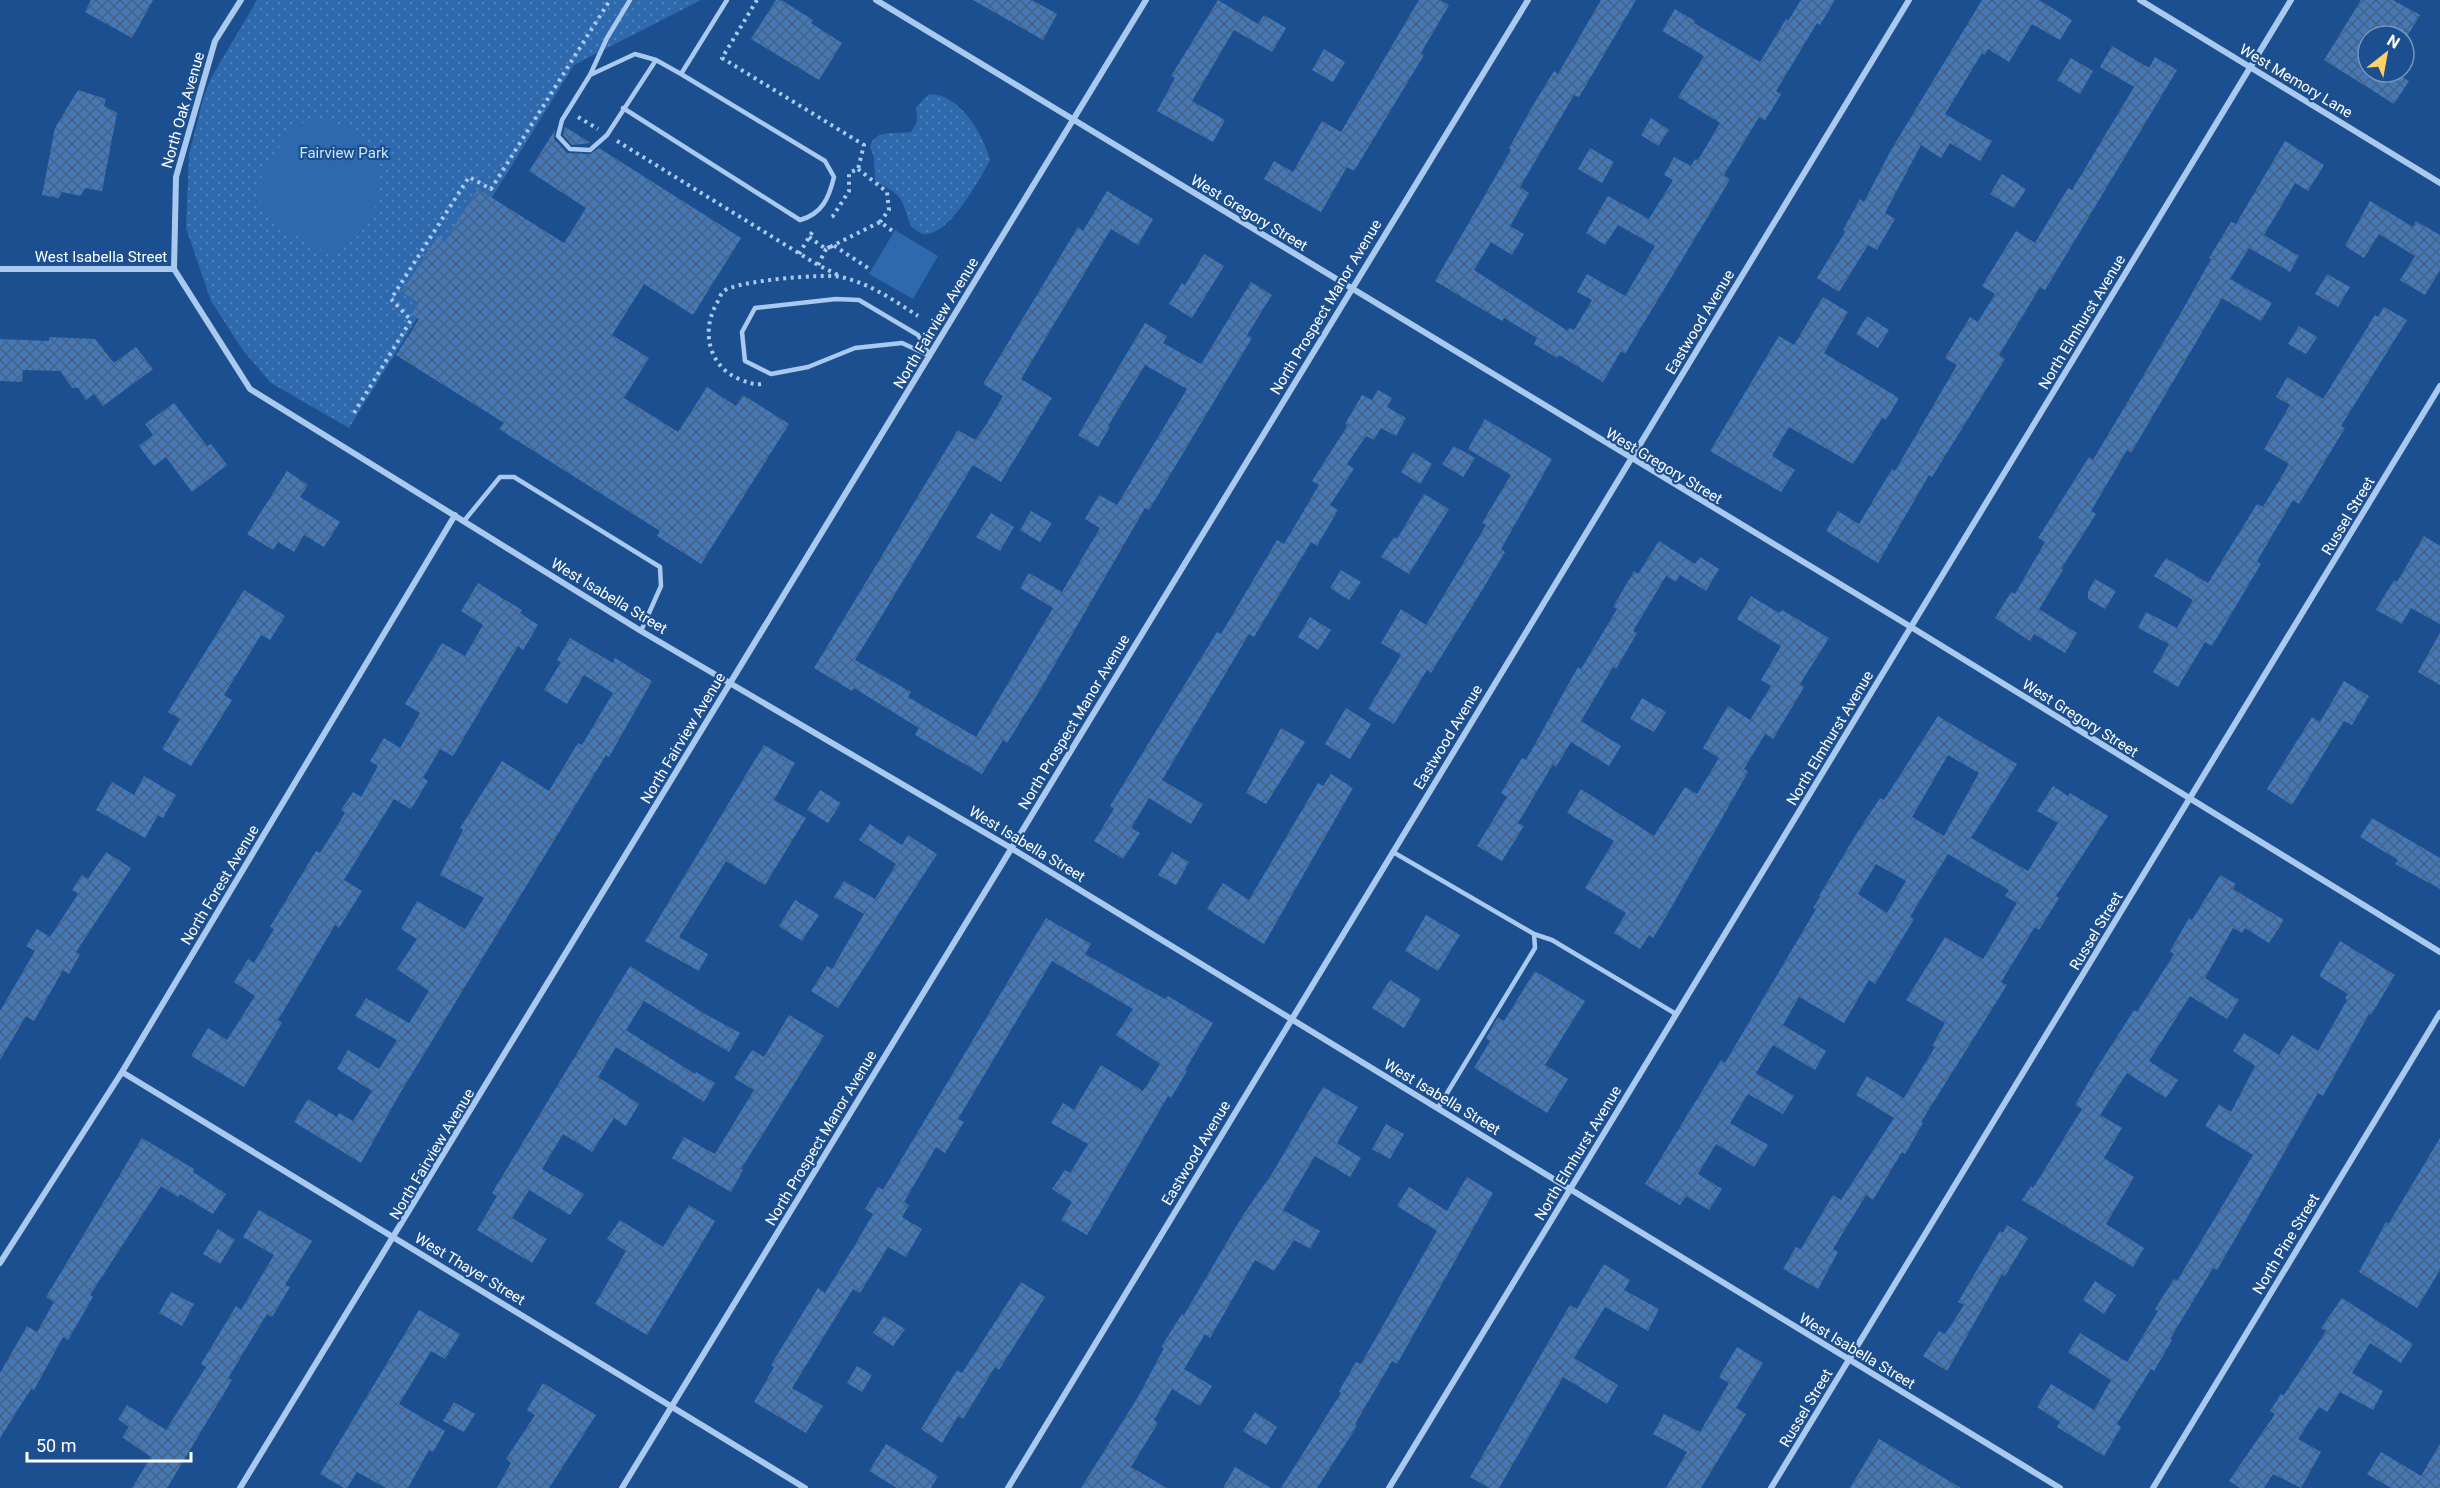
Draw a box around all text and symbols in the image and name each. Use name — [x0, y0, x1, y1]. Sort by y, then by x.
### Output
north arrow — [2356, 24, 2416, 84]
text: N — [2384, 31, 2403, 53]
street label: West Memory Lane — [2236, 40, 2356, 122]
street label: North Oak Avenue — [158, 50, 208, 170]
park label: Fairview Park — [299, 144, 389, 162]
street label: West Gregory Street — [1187, 171, 1311, 255]
street label: North Prospect Manor Avenue — [1267, 216, 1386, 398]
street label: West Isabella Street — [35, 248, 167, 266]
street label: North Elmhurst Avenue — [2035, 251, 2129, 393]
street label: North Fairview Avenue — [890, 254, 982, 392]
street label: Eastwood Avenue — [1662, 266, 1738, 378]
street label: West Gregory Street — [1602, 424, 1726, 508]
street label: Russel Street — [2318, 474, 2378, 558]
street label: West Isabella Street — [548, 554, 671, 638]
street label: North Prospect Manor Avenue — [1015, 631, 1134, 813]
street label: North Elmhurst Avenue — [1783, 667, 1877, 809]
street label: North Fairview Avenue — [637, 669, 729, 807]
street label: West Gregory Street — [2019, 675, 2141, 761]
street label: Eastwood Avenue — [1410, 681, 1486, 793]
street label: West Isabella Street — [966, 802, 1089, 886]
street label: North Forest Avenue — [177, 822, 263, 948]
street label: Russel Street — [2066, 889, 2126, 973]
street label: North Prospect Manor Avenue — [762, 1047, 881, 1229]
street label: West Isabella Street — [1381, 1055, 1504, 1139]
street label: North Elmhurst Avenue — [1531, 1082, 1625, 1224]
street label: North Fairview Avenue — [386, 1085, 478, 1223]
street label: Eastwood Avenue — [1158, 1097, 1234, 1209]
street label: North Pine Street — [2249, 1190, 2323, 1298]
street label: West Thayer Street — [411, 1229, 529, 1309]
street label: West Isabella Street — [1796, 1309, 1919, 1393]
street label: Russel Street — [1776, 1366, 1836, 1450]
scale bar — [27, 1425, 190, 1463]
text: 50 m — [36, 1435, 76, 1456]

